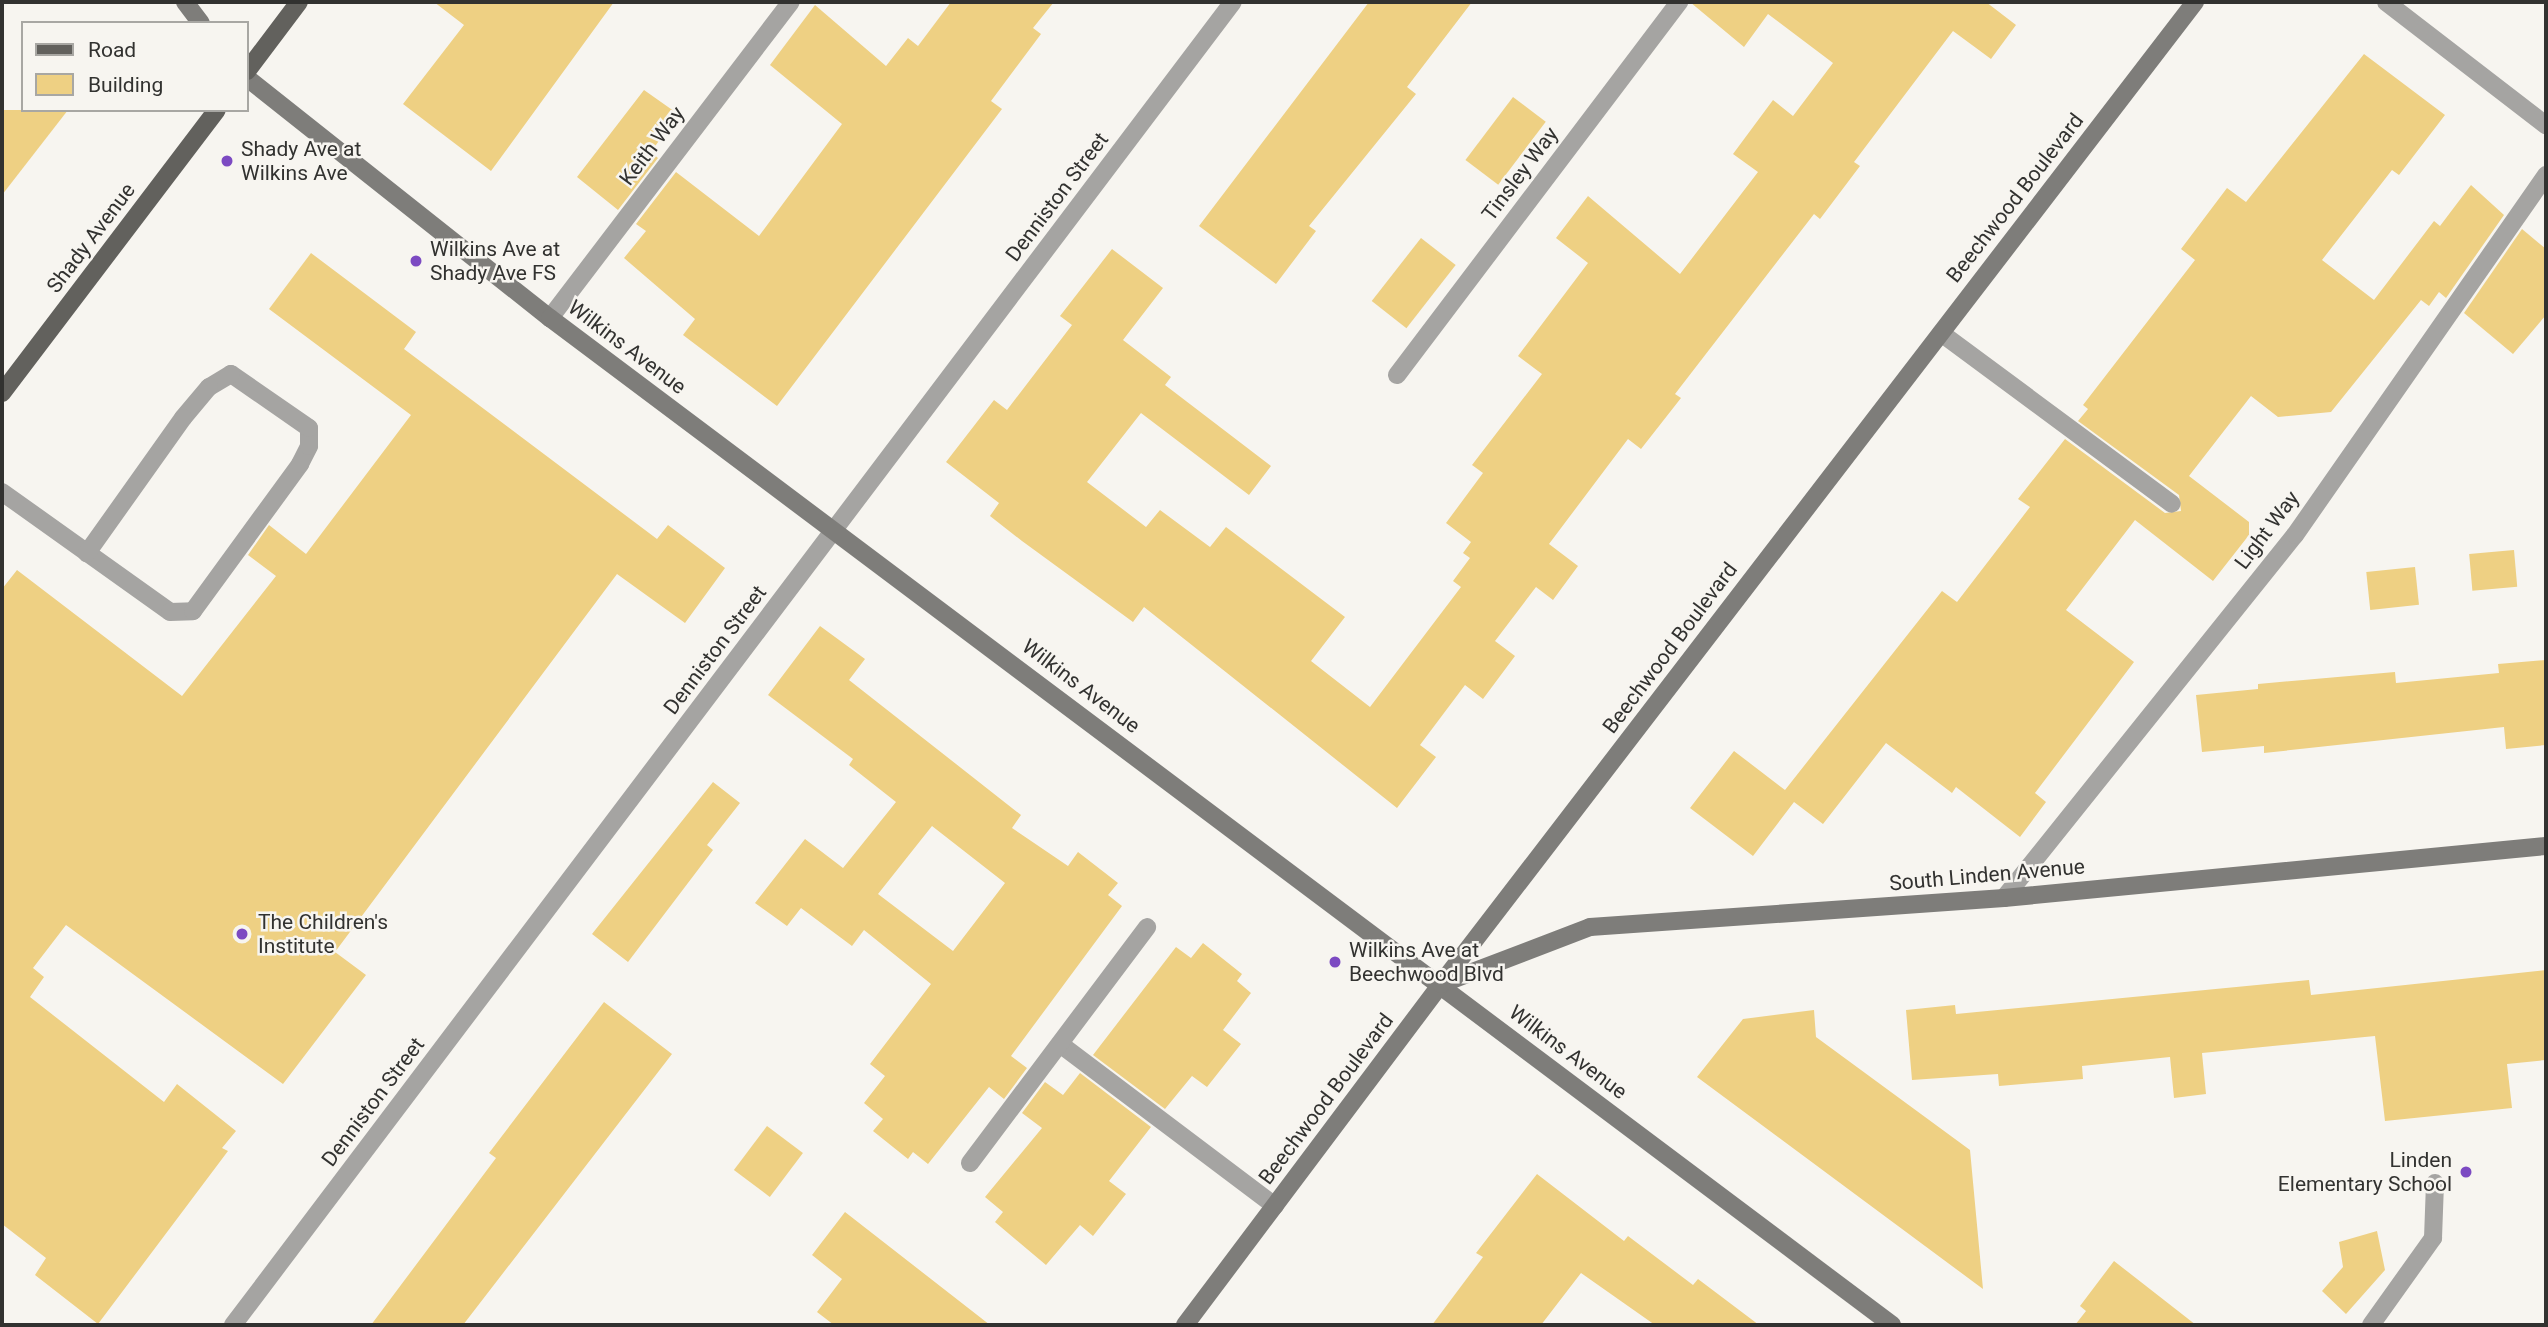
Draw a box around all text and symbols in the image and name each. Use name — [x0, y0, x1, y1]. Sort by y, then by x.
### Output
legend — [21, 21, 248, 112]
text: Road — [88, 38, 136, 62]
text: Building — [88, 73, 163, 97]
street label: Keith Way — [614, 102, 690, 190]
street label: Beechwood Boulevard — [1941, 108, 2089, 288]
street label: Tinsley Way — [1477, 122, 1563, 226]
street label: Denniston Street — [1000, 128, 1114, 266]
place label: Shady Ave at Wilkins Ave — [241, 136, 361, 186]
marker: Shady Ave at Wilkins Ave — [219, 153, 235, 169]
street label: Shady Avenue — [41, 178, 141, 298]
place label: Wilkins Ave at Shady Ave FS — [430, 236, 560, 286]
marker: Wilkins Ave at Shady Ave FS — [408, 253, 424, 269]
street label: Wilkins Avenue — [563, 295, 691, 399]
street label: Light Way — [2229, 486, 2305, 574]
street label: Beechwood Boulevard — [1597, 557, 1743, 739]
street label: Denniston Street — [658, 581, 772, 719]
street label: Wilkins Avenue — [1017, 634, 1145, 738]
street label: South Linden Avenue — [1888, 854, 2086, 896]
place label: The Children's Institute — [258, 909, 388, 959]
marker: The Children's Institute — [232, 924, 252, 944]
place label: Wilkins Ave at Beechwood Blvd — [1349, 937, 1504, 987]
marker: Wilkins Ave at Beechwood Blvd — [1327, 954, 1343, 970]
street label: Wilkins Avenue — [1504, 1000, 1632, 1104]
street label: Beechwood Boulevard — [1253, 1008, 1399, 1190]
street label: Denniston Street — [316, 1033, 430, 1171]
place label: Linden Elementary School — [2278, 1147, 2452, 1197]
marker: Linden Elementary School — [2458, 1164, 2474, 1180]

